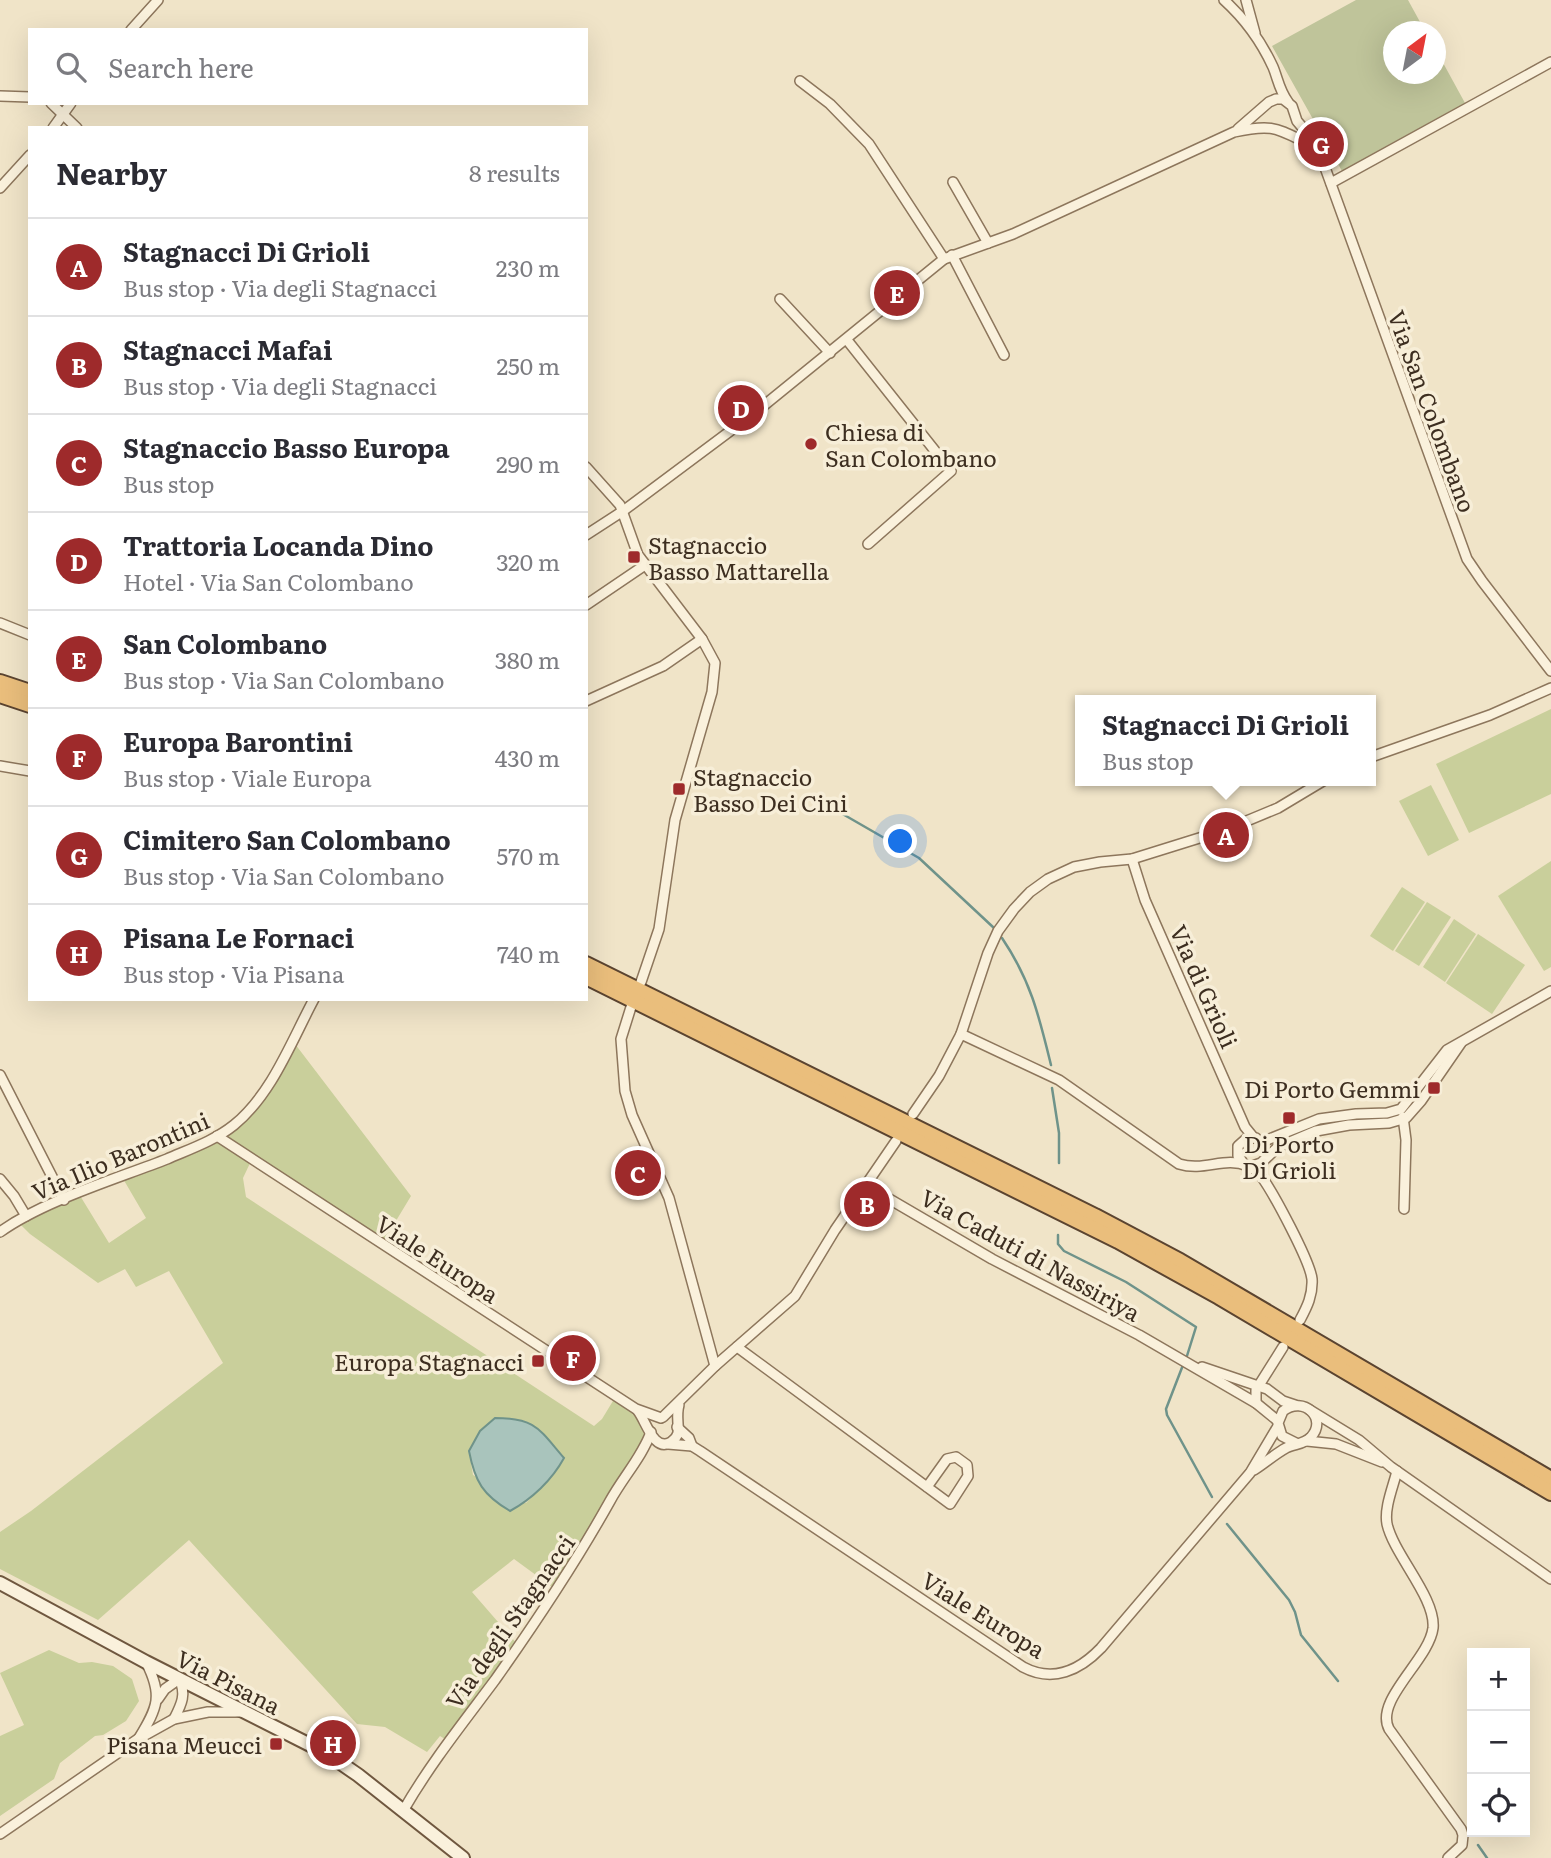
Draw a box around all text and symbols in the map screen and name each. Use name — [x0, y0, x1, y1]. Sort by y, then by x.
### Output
north arrow — [1383, 21, 1446, 84]
search box — [28, 28, 588, 105]
text: Search here — [108, 47, 254, 86]
icon: search — [52, 48, 90, 86]
pin: G — [1298, 118, 1344, 170]
text: Nearby — [56, 150, 167, 194]
text: 8 results — [469, 155, 560, 189]
text: Stagnacci Di Grioli — [123, 231, 370, 270]
text: A — [70, 250, 88, 284]
text: 230 m — [496, 250, 560, 284]
pin: E — [874, 267, 920, 319]
text: Bus stop · Via degli Stagnacci — [123, 270, 437, 304]
street label: Via San Colombano — [1381, 305, 1485, 517]
text: Stagnacci Mafai — [123, 329, 333, 368]
text: B — [71, 348, 87, 382]
text: 250 m — [496, 348, 560, 382]
text: Bus stop · Via degli Stagnacci — [123, 368, 437, 402]
pin: D — [718, 382, 764, 434]
place label: Chiesa di San Colombano — [825, 414, 997, 474]
text: Stagnaccio Basso Europa — [123, 427, 450, 466]
marker: Chiesa di San Colombano — [803, 436, 819, 452]
text: C — [71, 446, 87, 480]
text: 290 m — [496, 446, 560, 480]
text: Bus stop — [123, 466, 215, 500]
text: Trattoria Locanda Dino — [123, 525, 434, 564]
place label: Stagnaccio Basso Mattarella — [648, 527, 830, 587]
text: D — [70, 544, 88, 578]
text: 320 m — [496, 544, 560, 578]
marker: Stagnaccio Basso Mattarella — [626, 549, 642, 565]
text: Hotel · Via San Colombano — [123, 564, 414, 598]
text: San Colombano — [123, 623, 327, 662]
text: E — [71, 642, 87, 676]
text: 380 m — [495, 642, 560, 676]
text: Bus stop · Via San Colombano — [123, 662, 444, 696]
popup — [1075, 695, 1376, 786]
text: Stagnacci Di Grioli — [1102, 704, 1349, 743]
text: Europa Barontini — [123, 721, 353, 760]
text: F — [72, 740, 86, 774]
text: 430 m — [495, 740, 560, 774]
text: Bus stop — [1102, 743, 1194, 777]
place label: Stagnaccio Basso Dei Cini — [693, 759, 848, 819]
text: Bus stop · Viale Europa — [123, 760, 372, 794]
marker: Stagnaccio Basso Dei Cini — [671, 781, 687, 797]
pin: A — [1203, 809, 1249, 861]
text: Cimitero San Colombano — [123, 819, 451, 858]
your location — [883, 824, 917, 858]
text: G — [70, 838, 88, 872]
text: 570 m — [497, 838, 560, 872]
text: Bus stop · Via San Colombano — [123, 858, 444, 892]
text: Pisana Le Fornaci — [123, 917, 354, 956]
street label: Via di Grioli — [1163, 919, 1248, 1053]
text: H — [69, 936, 89, 970]
text: 740 m — [497, 936, 560, 970]
text: Bus stop · Via Pisana — [123, 956, 344, 990]
place label: Di Porto Gemmi — [1244, 1071, 1420, 1105]
marker: Di Porto Gemmi — [1426, 1080, 1442, 1096]
street label: Via Ilio Barontini — [26, 1102, 214, 1208]
marker: Di Porto Di Grioli — [1281, 1110, 1297, 1126]
place label: Di Porto Di Grioli — [1242, 1126, 1336, 1186]
pin: C — [615, 1147, 661, 1199]
pin: B — [844, 1178, 890, 1230]
street label: Via Caduti di Nassiriya — [915, 1179, 1148, 1329]
street label: Viale Europa — [370, 1206, 507, 1311]
pin: F — [550, 1332, 596, 1384]
place label: Europa Stagnacci — [334, 1344, 524, 1378]
marker: Europa Stagnacci — [530, 1353, 546, 1369]
street label: Via degli Stagnacci — [436, 1527, 582, 1715]
street label: Viale Europa — [916, 1562, 1053, 1666]
street label: Via Pisana — [171, 1640, 288, 1722]
map controls — [1467, 1648, 1530, 1837]
button: + — [1467, 1648, 1530, 1711]
button: − — [1467, 1711, 1530, 1774]
pin: H — [310, 1717, 356, 1769]
place label: Pisana Meucci — [106, 1727, 262, 1761]
marker: Pisana Meucci — [268, 1736, 284, 1752]
button: locate — [1467, 1774, 1530, 1837]

